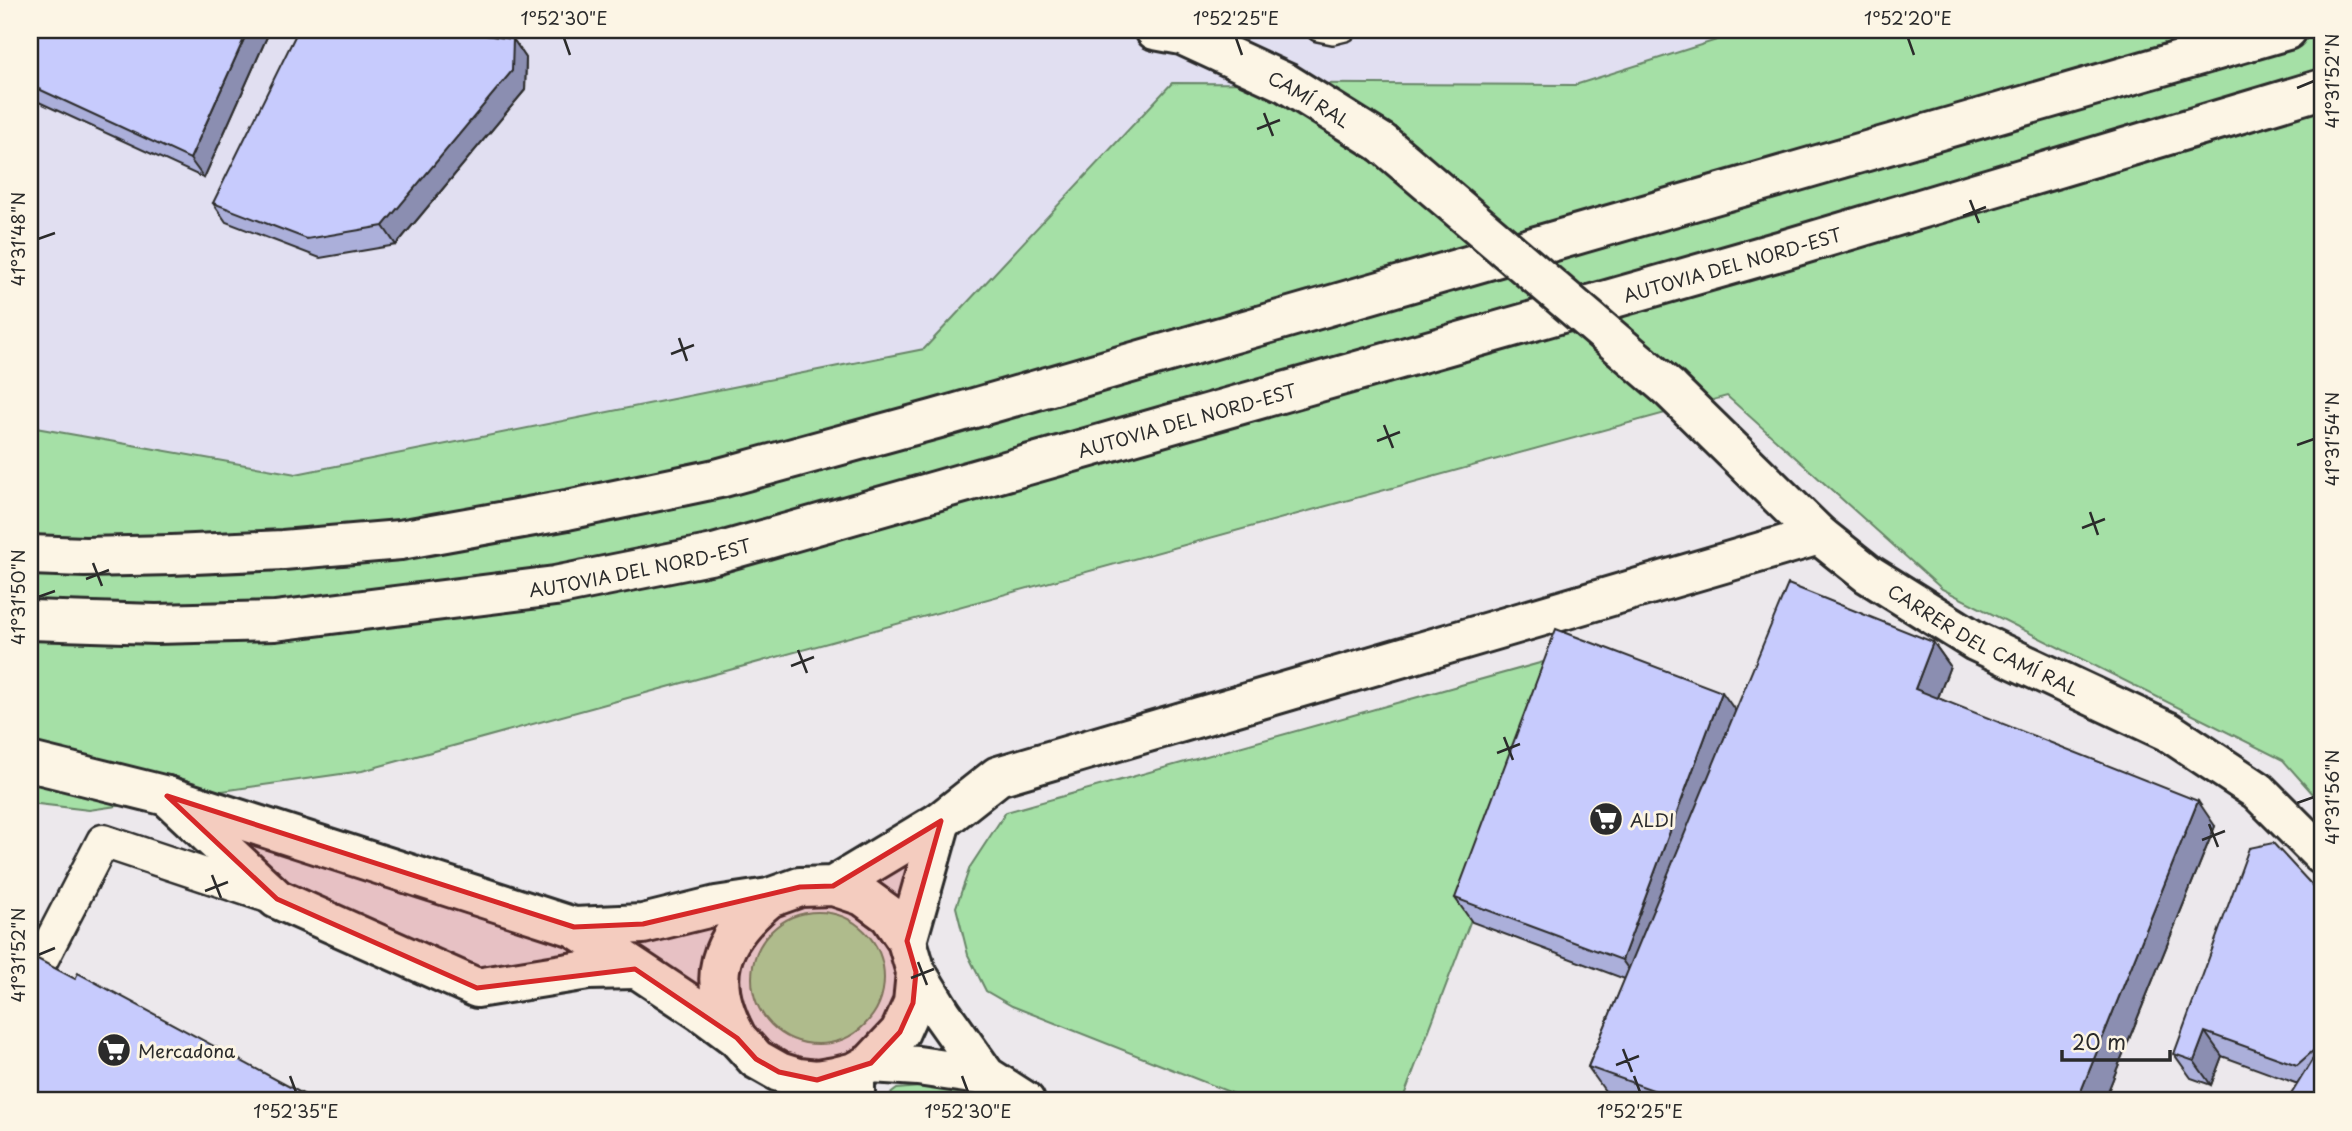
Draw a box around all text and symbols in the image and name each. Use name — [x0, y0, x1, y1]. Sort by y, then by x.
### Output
text: 1°52'30"E — [520, 4, 608, 31]
text: 1°52'25"E — [1193, 4, 1279, 31]
text: 1°52'20"E — [1864, 4, 1952, 31]
text: 41°31'52"N — [2318, 34, 2345, 128]
street label: CAMÍ RAL — [1264, 63, 1356, 134]
text: 41°31'48"N — [4, 192, 31, 286]
street label: AUTOVIA DEL NORD-EST — [1620, 220, 1845, 308]
street label: AUTOVIA DEL NORD-EST — [1074, 375, 1300, 463]
text: 41°31'54"N — [2318, 392, 2345, 486]
street label: AUTOVIA DEL NORD-EST — [527, 531, 754, 603]
text: 41°31'50"N — [4, 549, 31, 645]
street label: CARRER DEL CAMÍ RAL — [1883, 576, 2084, 702]
text: 41°31'56"N — [2318, 749, 2345, 845]
supermarket icon: ALDI — [1587, 800, 1625, 838]
place label: ALDI — [1630, 806, 1675, 833]
text: 41°31'52"N — [4, 908, 31, 1002]
scale bar — [2062, 1019, 2170, 1063]
text: 20 m — [2072, 1025, 2126, 1057]
supermarket icon: Mercadona — [95, 1031, 133, 1069]
place label: Mercadona — [138, 1037, 236, 1064]
text: 1°52'35"E — [253, 1097, 339, 1124]
text: 1°52'30"E — [924, 1097, 1012, 1124]
text: 1°52'25"E — [1597, 1097, 1683, 1124]

